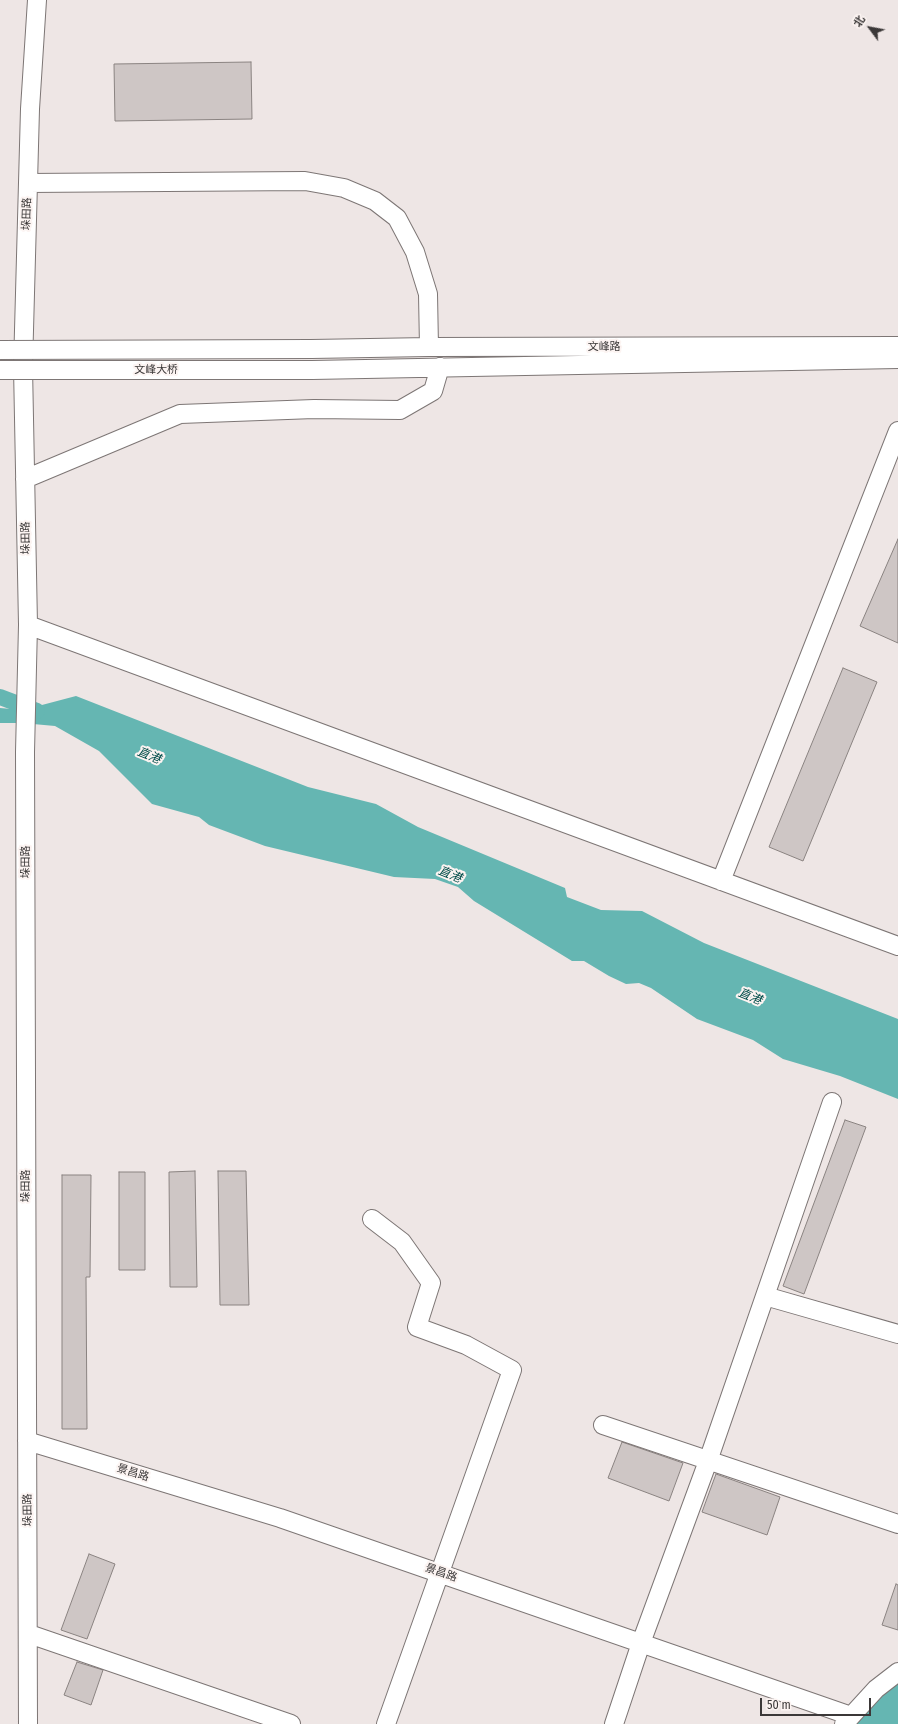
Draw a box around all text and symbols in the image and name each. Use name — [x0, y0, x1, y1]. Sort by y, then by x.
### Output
north arrow — [850, 8, 890, 48]
text: 北 — [851, 13, 868, 29]
street label: 垛田路 — [20, 197, 34, 231]
street label: 文峰路 — [588, 340, 620, 354]
street label: 文峰大桥 — [134, 363, 178, 377]
street label: 垛田路 — [19, 521, 33, 555]
water label: 直港 — [135, 745, 163, 767]
street label: 垛田路 — [19, 846, 33, 878]
water label: 直港 — [436, 864, 464, 886]
water label: 直港 — [736, 986, 764, 1008]
street label: 垛田路 — [19, 1170, 33, 1202]
street label: 景昌路 — [115, 1462, 151, 1484]
street label: 垛田路 — [21, 1493, 35, 1527]
street label: 景昌路 — [423, 1561, 459, 1585]
scale bar — [762, 1690, 873, 1716]
text: 50 m — [767, 1698, 791, 1712]

